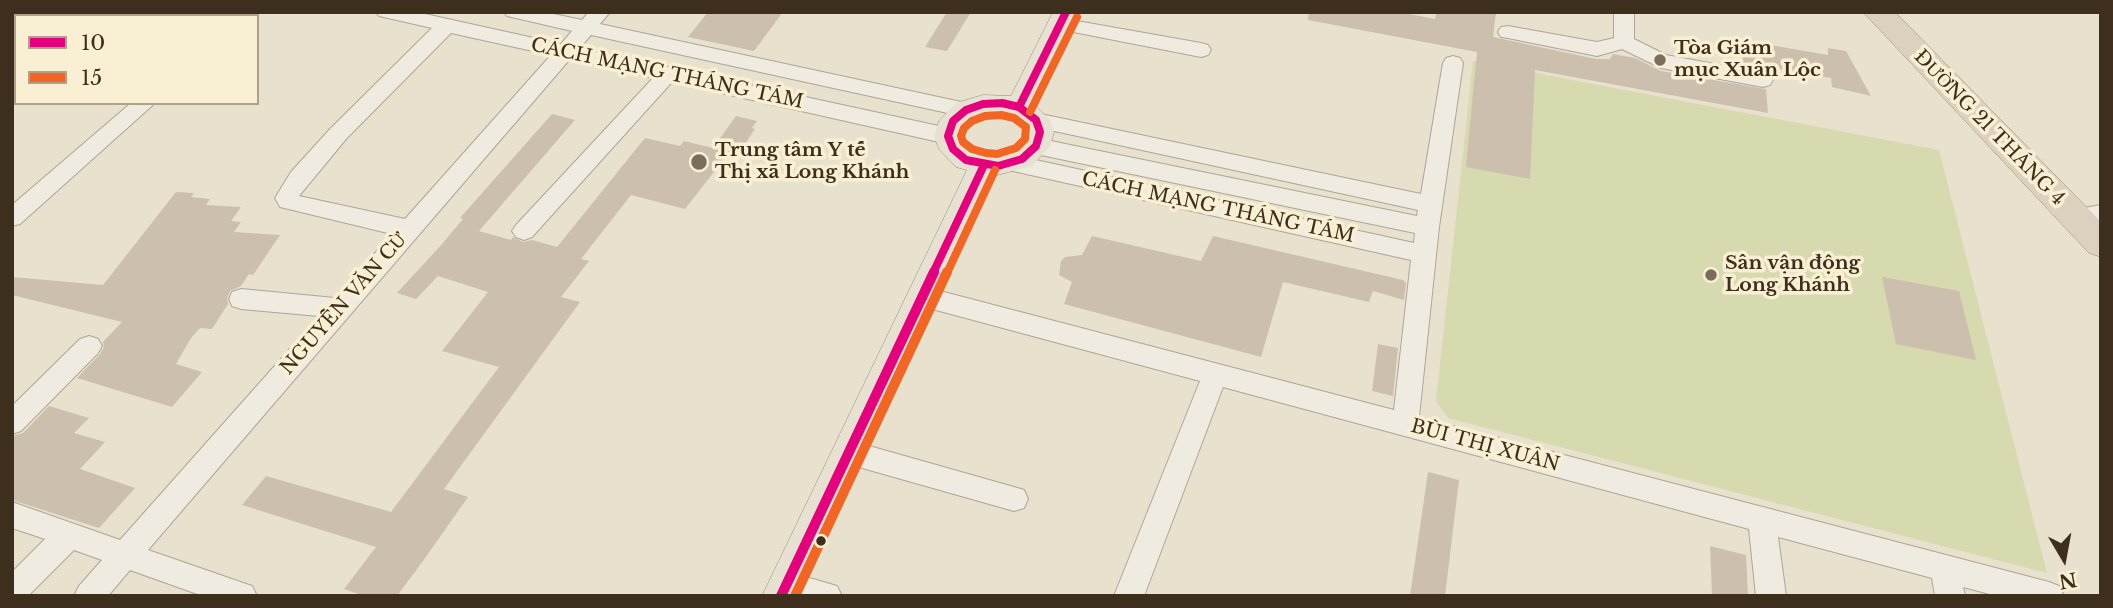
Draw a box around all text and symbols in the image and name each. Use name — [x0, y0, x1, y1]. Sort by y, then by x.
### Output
legend — [14, 14, 259, 105]
text: 10 — [81, 30, 105, 56]
street label: CÁCH MẠNG THÁNG TÁM — [529, 34, 805, 114]
place label: Tòa Giám mục Xuân Lộc — [1674, 38, 1821, 82]
street label: ĐƯỜNG 21 THÁNG 4 — [1909, 46, 2069, 210]
marker: Tòa Giám mục Xuân Lộc — [1652, 52, 1668, 68]
text: 15 — [81, 65, 102, 91]
place label: Trung tâm Y tế Thị xã Long Khánh — [715, 140, 909, 184]
marker: Trung tâm Y tế Thị xã Long Khánh — [689, 152, 709, 172]
street label: CÁCH MẠNG THÁNG TÁM — [1080, 168, 1356, 248]
street label: NGUYỄN VĂN CỪ — [276, 228, 412, 380]
place label: Sân vận động Long Khánh — [1725, 253, 1860, 297]
marker: Sân vận động Long Khánh — [1703, 267, 1719, 283]
street label: BÙI THỊ XUÂN — [1408, 415, 1562, 477]
north arrow — [2029, 524, 2099, 594]
unlabelled marker — [814, 534, 828, 548]
text: N — [2057, 567, 2079, 593]

